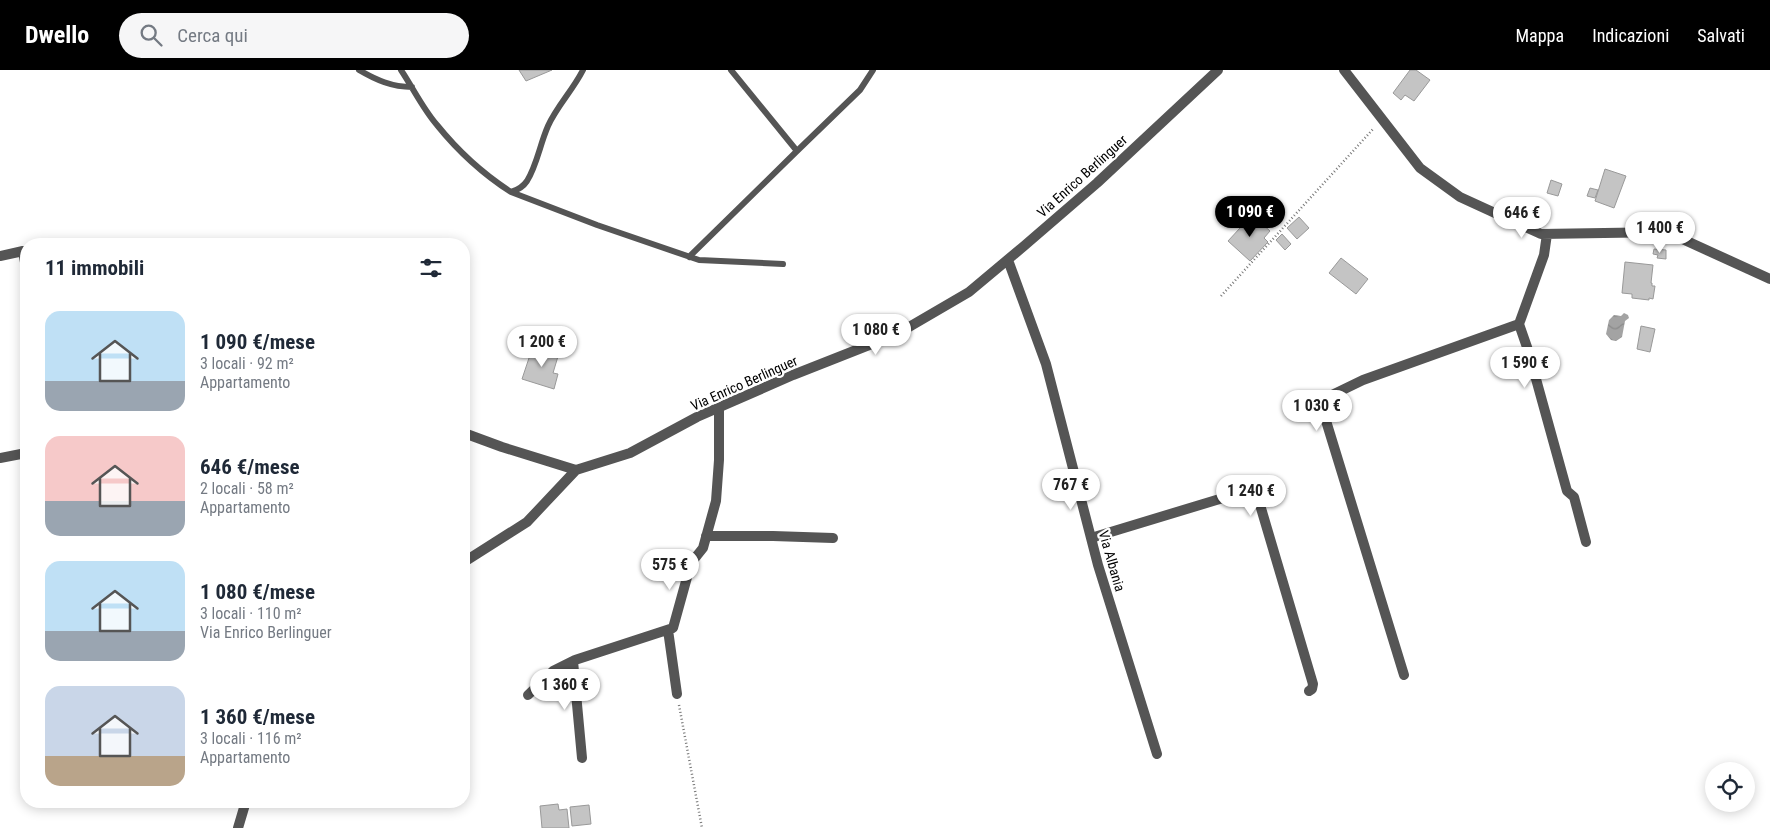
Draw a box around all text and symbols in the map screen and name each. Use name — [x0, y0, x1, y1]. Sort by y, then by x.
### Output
search box — [119, 13, 469, 58]
text: Dwello — [25, 21, 89, 49]
icon: search — [137, 21, 165, 49]
text: Cerca qui — [177, 24, 248, 47]
text: Mappa — [1516, 25, 1564, 46]
text: Indicazioni — [1592, 25, 1669, 46]
text: Salvati — [1697, 25, 1745, 46]
street label: Via Enrico Berlinguer — [1034, 132, 1130, 220]
pin: 1 090 € — [1204, 196, 1296, 238]
pin: 646 € — [1487, 196, 1557, 239]
text: 1 090 € — [1226, 202, 1274, 221]
text: 646 € — [1504, 203, 1540, 222]
pin: 1 400 € — [1614, 212, 1706, 254]
text: 1 400 € — [1636, 218, 1684, 237]
icon: filters — [417, 254, 445, 282]
text: 11 immobili — [45, 256, 144, 280]
pin: 1 080 € — [830, 314, 922, 356]
text: 1 080 € — [852, 320, 900, 339]
pin: 1 200 € — [496, 326, 588, 368]
text: 1 090 €/mese — [200, 330, 315, 354]
icon: home — [85, 331, 145, 391]
text: 1 200 € — [518, 332, 566, 351]
pin: 1 590 € — [1479, 346, 1571, 389]
street label: Via Enrico Berlinguer — [688, 352, 800, 414]
text: 1 590 € — [1501, 353, 1549, 372]
text: 3 locali · 92 m² — [200, 354, 294, 373]
text: Appartamento — [200, 373, 290, 392]
pin: 1 030 € — [1271, 390, 1363, 432]
text: 1 030 € — [1293, 396, 1341, 415]
text: 646 €/mese — [200, 455, 299, 479]
icon: home — [85, 456, 145, 516]
pin: 767 € — [1036, 468, 1106, 511]
pin: 1 240 € — [1205, 474, 1297, 517]
text: 767 € — [1053, 475, 1089, 494]
text: 2 locali · 58 m² — [200, 479, 294, 498]
text: 1 240 € — [1227, 481, 1275, 500]
text: Appartamento — [200, 498, 290, 517]
street label: Via Albania — [1096, 529, 1128, 593]
pin: 575 € — [635, 548, 705, 591]
text: 575 € — [652, 555, 688, 574]
text: 1 080 €/mese — [200, 580, 315, 604]
icon: home — [85, 581, 145, 641]
text: 3 locali · 110 m² — [200, 604, 302, 623]
text: Via Enrico Berlinguer — [200, 623, 332, 642]
pin: 1 360 € — [519, 668, 611, 711]
text: 1 360 € — [541, 675, 589, 694]
text: 1 360 €/mese — [200, 705, 315, 729]
icon: home — [85, 706, 145, 766]
text: 3 locali · 116 m² — [200, 729, 302, 748]
text: Appartamento — [200, 748, 290, 767]
map controls — [1705, 762, 1755, 812]
button: locate — [1705, 762, 1755, 812]

